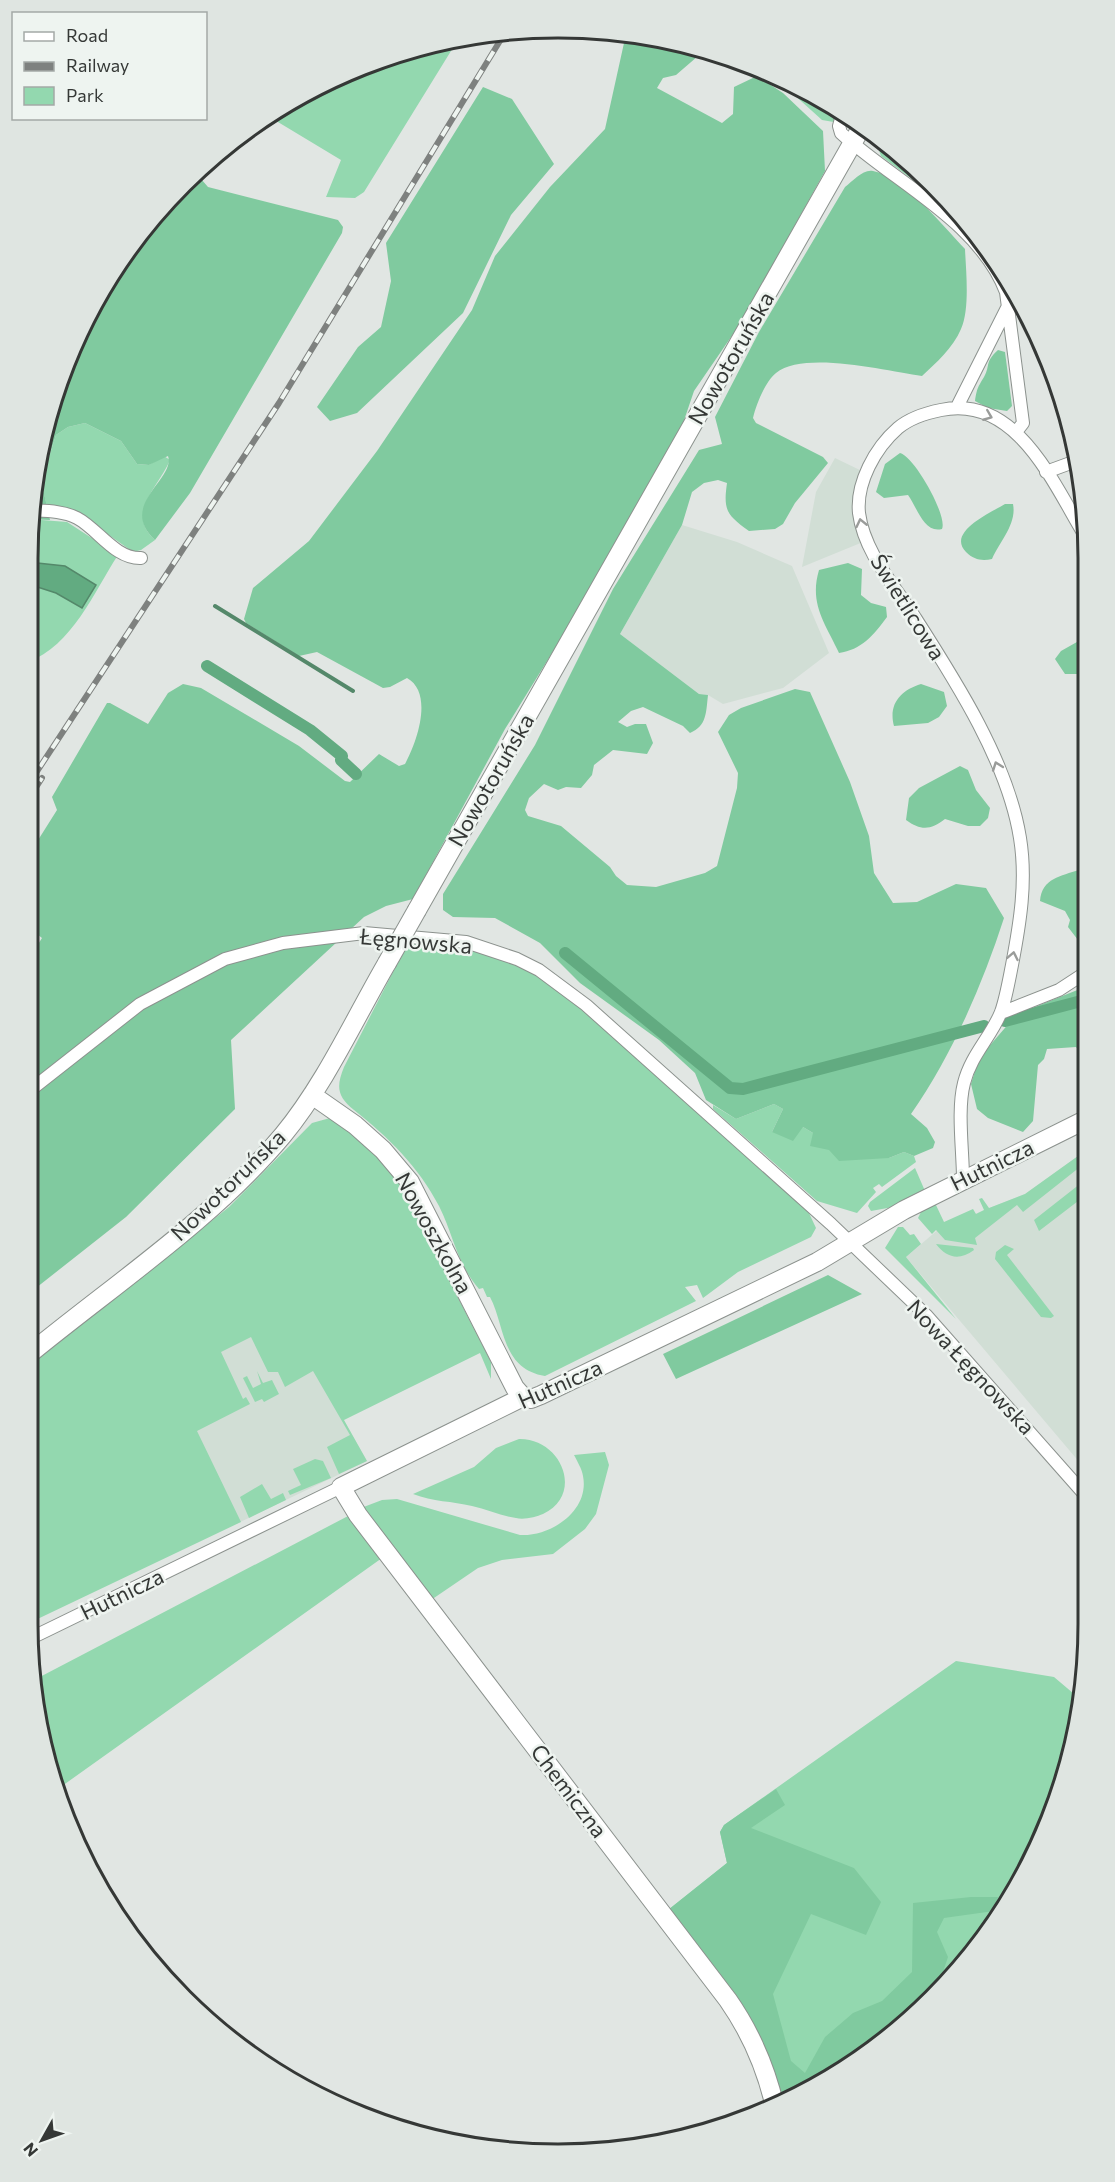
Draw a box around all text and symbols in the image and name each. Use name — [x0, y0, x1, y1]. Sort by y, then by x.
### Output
legend — [12, 12, 207, 120]
text: Road — [66, 24, 108, 46]
text: Railway — [66, 54, 129, 76]
text: Park — [66, 84, 104, 106]
street label: Nowotoruńska — [682, 287, 779, 429]
one-way arrow — [982, 409, 993, 421]
one-way arrow — [856, 518, 869, 528]
street label: Świetlicowa — [865, 549, 952, 665]
street label: Nowotoruńska — [442, 709, 539, 851]
one-way arrow — [991, 761, 1004, 772]
street label: Łęgnowska — [358, 922, 473, 959]
one-way arrow — [1006, 951, 1019, 961]
street label: Nowotoruńska — [165, 1123, 291, 1246]
street label: Hutnicza — [946, 1133, 1038, 1196]
street label: Nowoszkolna — [390, 1167, 479, 1298]
street label: Nowa Łęgnowska — [902, 1293, 1041, 1440]
street label: Hutnicza — [513, 1353, 606, 1414]
street label: Hutnicza — [76, 1562, 168, 1625]
street label: Chemiczna — [525, 1739, 613, 1843]
north arrow — [12, 2110, 72, 2170]
text: N — [19, 2139, 41, 2161]

